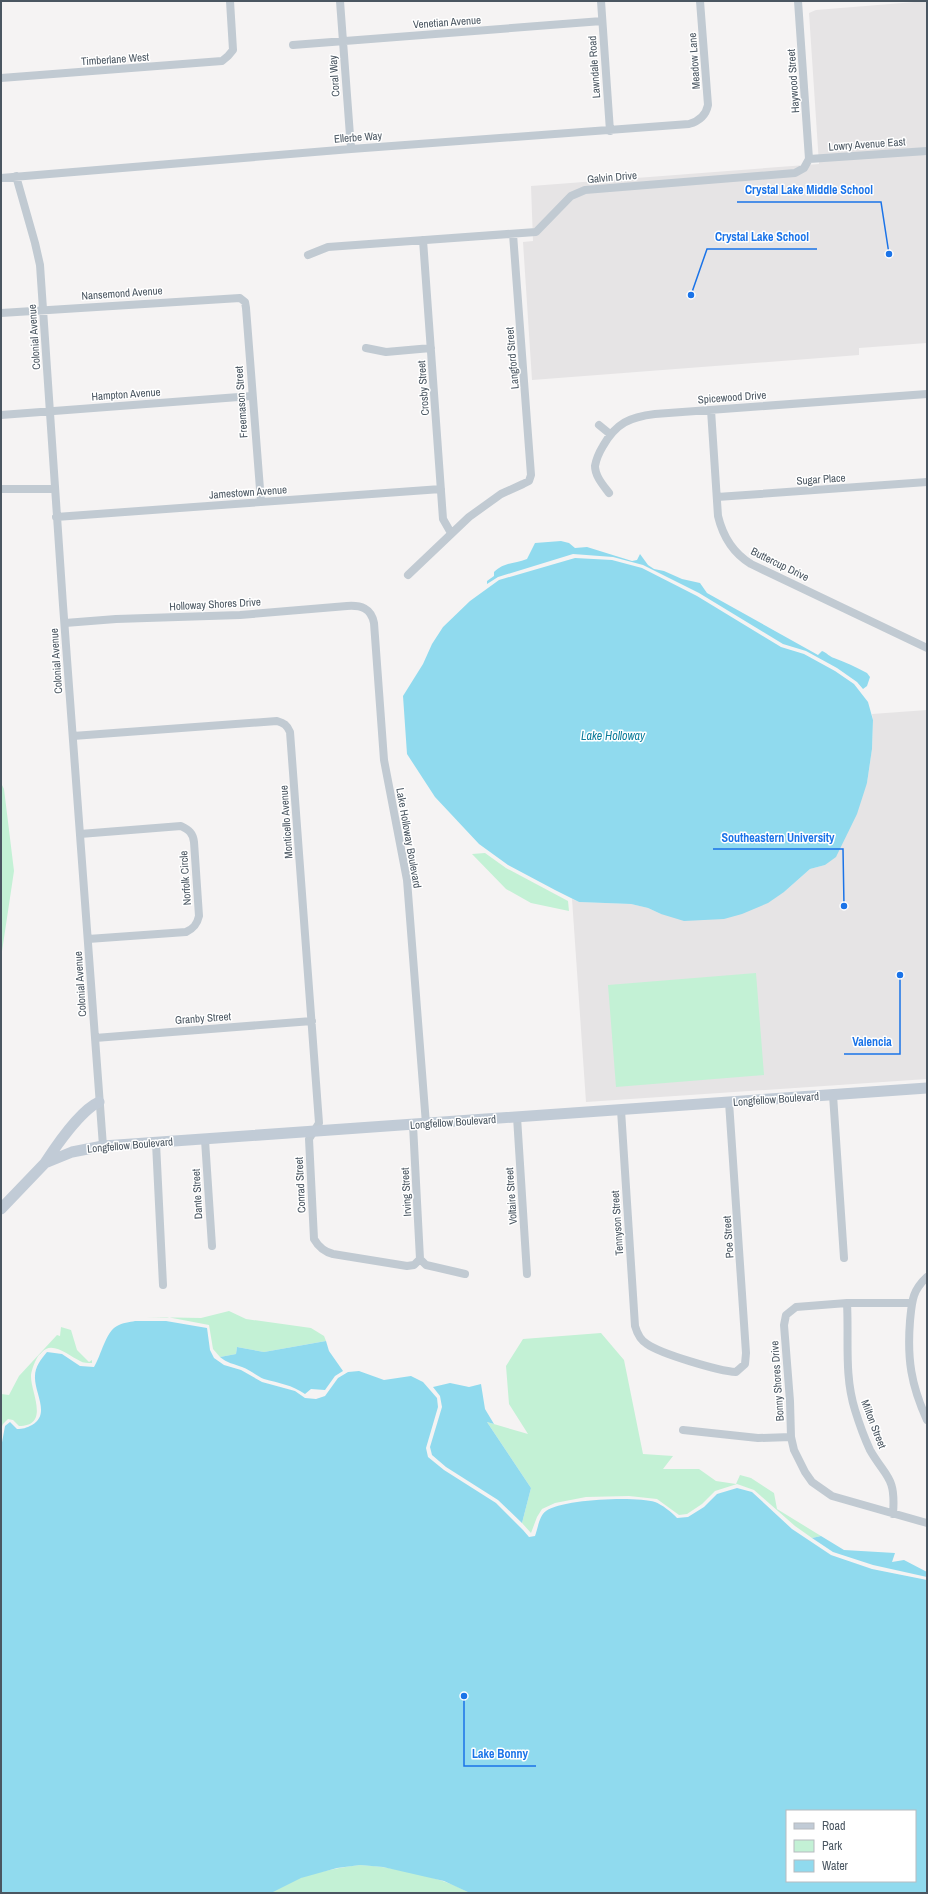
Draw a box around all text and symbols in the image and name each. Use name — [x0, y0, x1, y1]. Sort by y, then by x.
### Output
street label: Venetian Avenue — [413, 13, 481, 31]
street label: Meadow Lane — [685, 32, 703, 90]
street label: Lawndale Road — [585, 35, 603, 99]
street label: Haywood Street — [784, 48, 802, 114]
street label: Timberlane West — [80, 50, 150, 68]
street label: Coral Way — [326, 54, 342, 97]
street label: Ellerbe Way — [333, 128, 383, 146]
street label: Lowry Avenue East — [828, 134, 906, 154]
street label: Galvin Drive — [586, 168, 638, 186]
callout: Crystal Lake Middle School — [737, 178, 881, 202]
text: Crystal Lake Middle School — [745, 182, 873, 198]
callout: Crystal Lake School — [707, 225, 817, 249]
text: Crystal Lake School — [715, 229, 809, 245]
street label: Nansemond Avenue — [81, 283, 163, 303]
street label: Colonial Avenue — [25, 304, 43, 370]
street label: Langford Street — [502, 326, 522, 390]
street label: Crosby Street — [414, 360, 432, 416]
street label: Freemason Street — [231, 365, 251, 439]
street label: Hampton Avenue — [91, 385, 161, 403]
street label: Spicewood Drive — [697, 388, 767, 406]
street label: Sugar Place — [796, 470, 846, 488]
street label: Jamestown Avenue — [209, 482, 287, 502]
street label: Buttercup Drive — [749, 544, 811, 584]
street label: Holloway Shores Drive — [169, 595, 261, 613]
street label: Colonial Avenue — [47, 628, 65, 694]
water label: Lake Holloway — [581, 728, 646, 744]
street label: Monticello Avenue — [276, 785, 296, 859]
street label: Lake Holloway Boulevard — [393, 787, 425, 889]
callout: Southeastern University — [713, 825, 843, 849]
text: Southeastern University — [721, 830, 835, 846]
street label: Norfolk Circle — [176, 850, 194, 906]
street label: Colonial Avenue — [71, 951, 89, 1017]
street label: Granby Street — [175, 1009, 232, 1027]
callout: Valencia — [844, 1030, 900, 1054]
text: Valencia — [852, 1034, 892, 1050]
street label: Longfellow Boulevard — [732, 1089, 820, 1109]
street label: Longfellow Boulevard — [409, 1112, 497, 1132]
street label: Longfellow Boulevard — [86, 1134, 174, 1156]
street label: Conrad Street — [292, 1156, 308, 1213]
street label: Irving Street — [398, 1167, 414, 1217]
street label: Voltaire Street — [502, 1167, 520, 1225]
street label: Dante Street — [189, 1168, 205, 1220]
street label: Tennyson Street — [608, 1190, 626, 1256]
street label: Poe Street — [719, 1215, 736, 1259]
street label: Bonny Shores Drive — [767, 1340, 787, 1422]
street label: Milton Street — [858, 1398, 890, 1451]
callout: Lake Bonny — [464, 1742, 536, 1766]
text: Lake Bonny — [472, 1746, 528, 1762]
legend — [786, 1810, 916, 1882]
text: Road — [822, 1818, 846, 1834]
text: Park — [822, 1838, 842, 1854]
text: Water — [822, 1858, 849, 1874]

